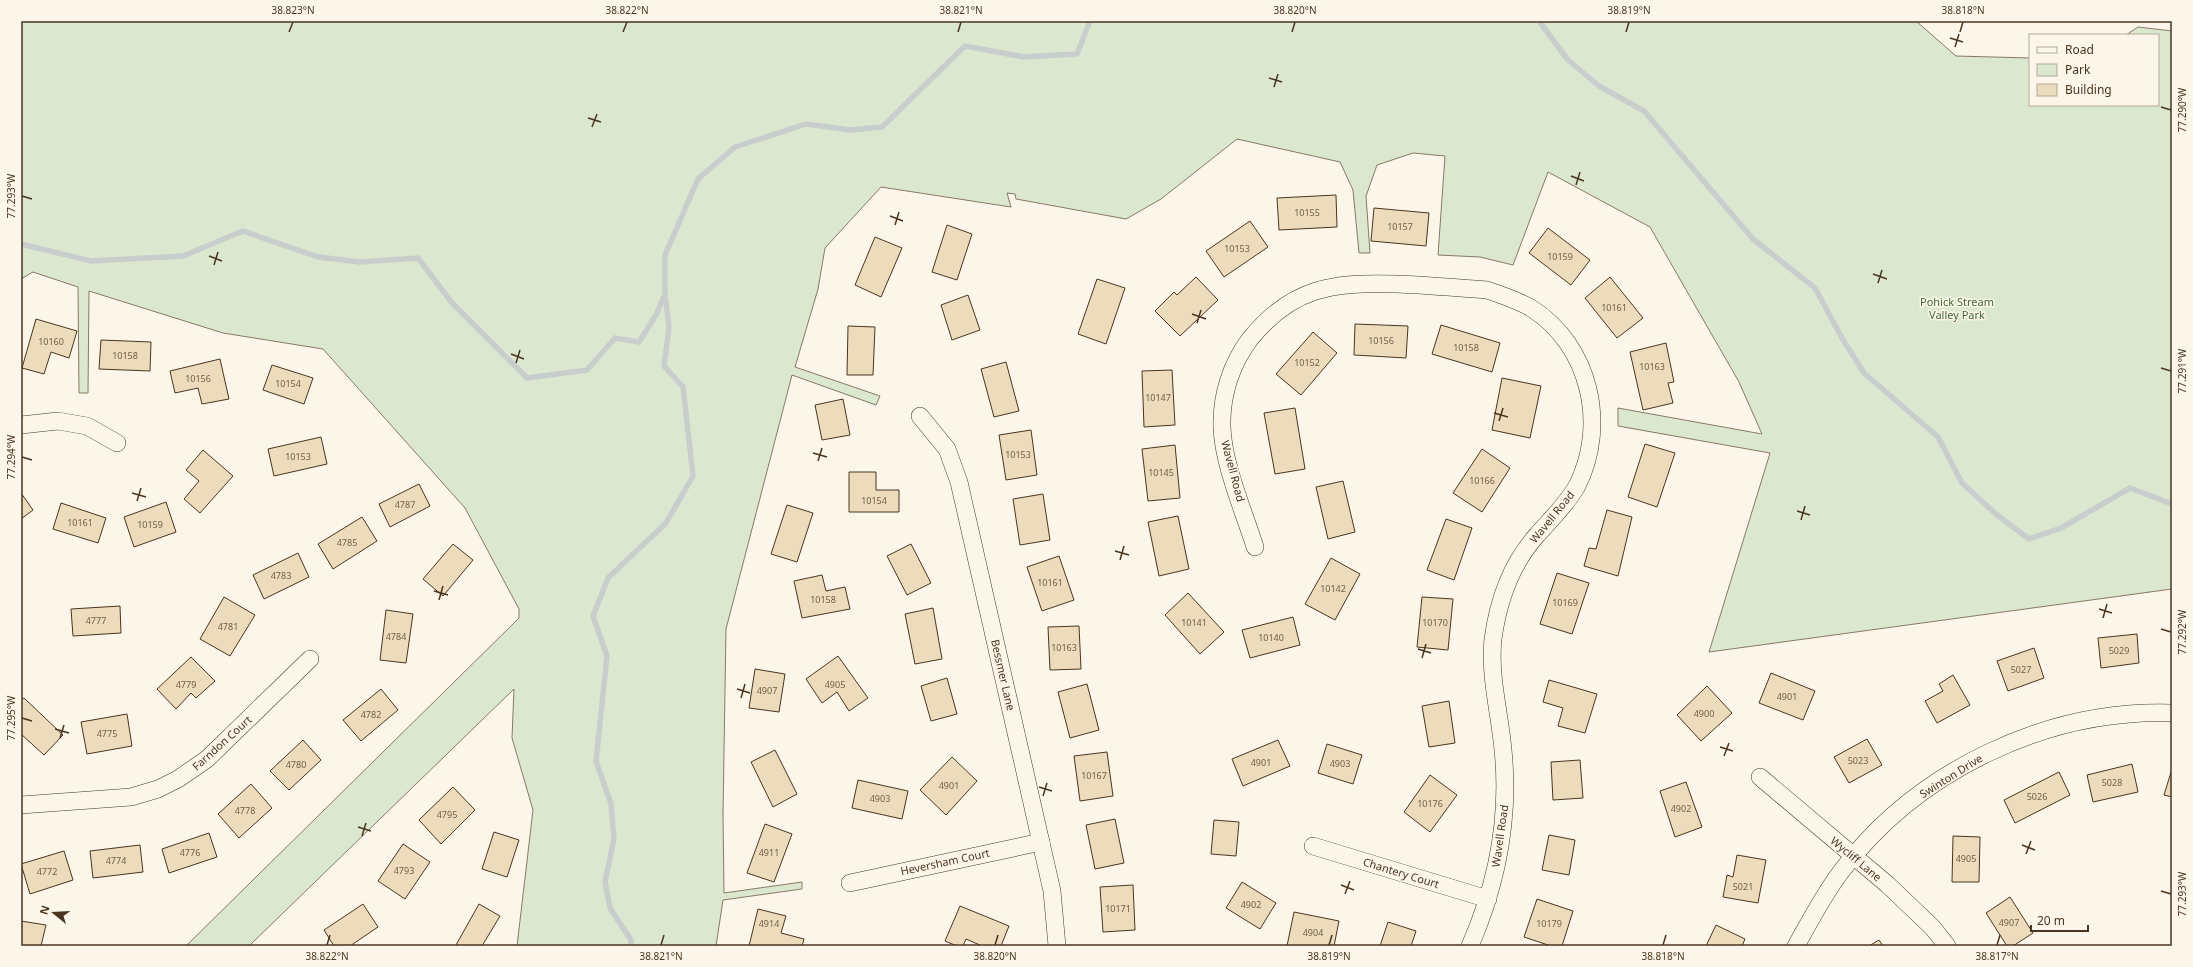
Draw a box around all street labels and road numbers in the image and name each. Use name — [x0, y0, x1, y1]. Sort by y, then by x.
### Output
street label: Wavell Road — [1218, 439, 1249, 503]
street label: Wavell Road — [1526, 488, 1577, 546]
street label: Bessmer Lane — [988, 638, 1019, 712]
street label: Farndon Court — [189, 712, 255, 773]
street label: Swinton Drive — [1916, 750, 1985, 801]
street label: Wavell Road — [1488, 804, 1511, 868]
street label: Wycliff Lane — [1828, 833, 1885, 884]
street label: Heversham Court — [899, 845, 991, 878]
street label: Chantery Court — [1361, 854, 1441, 891]

